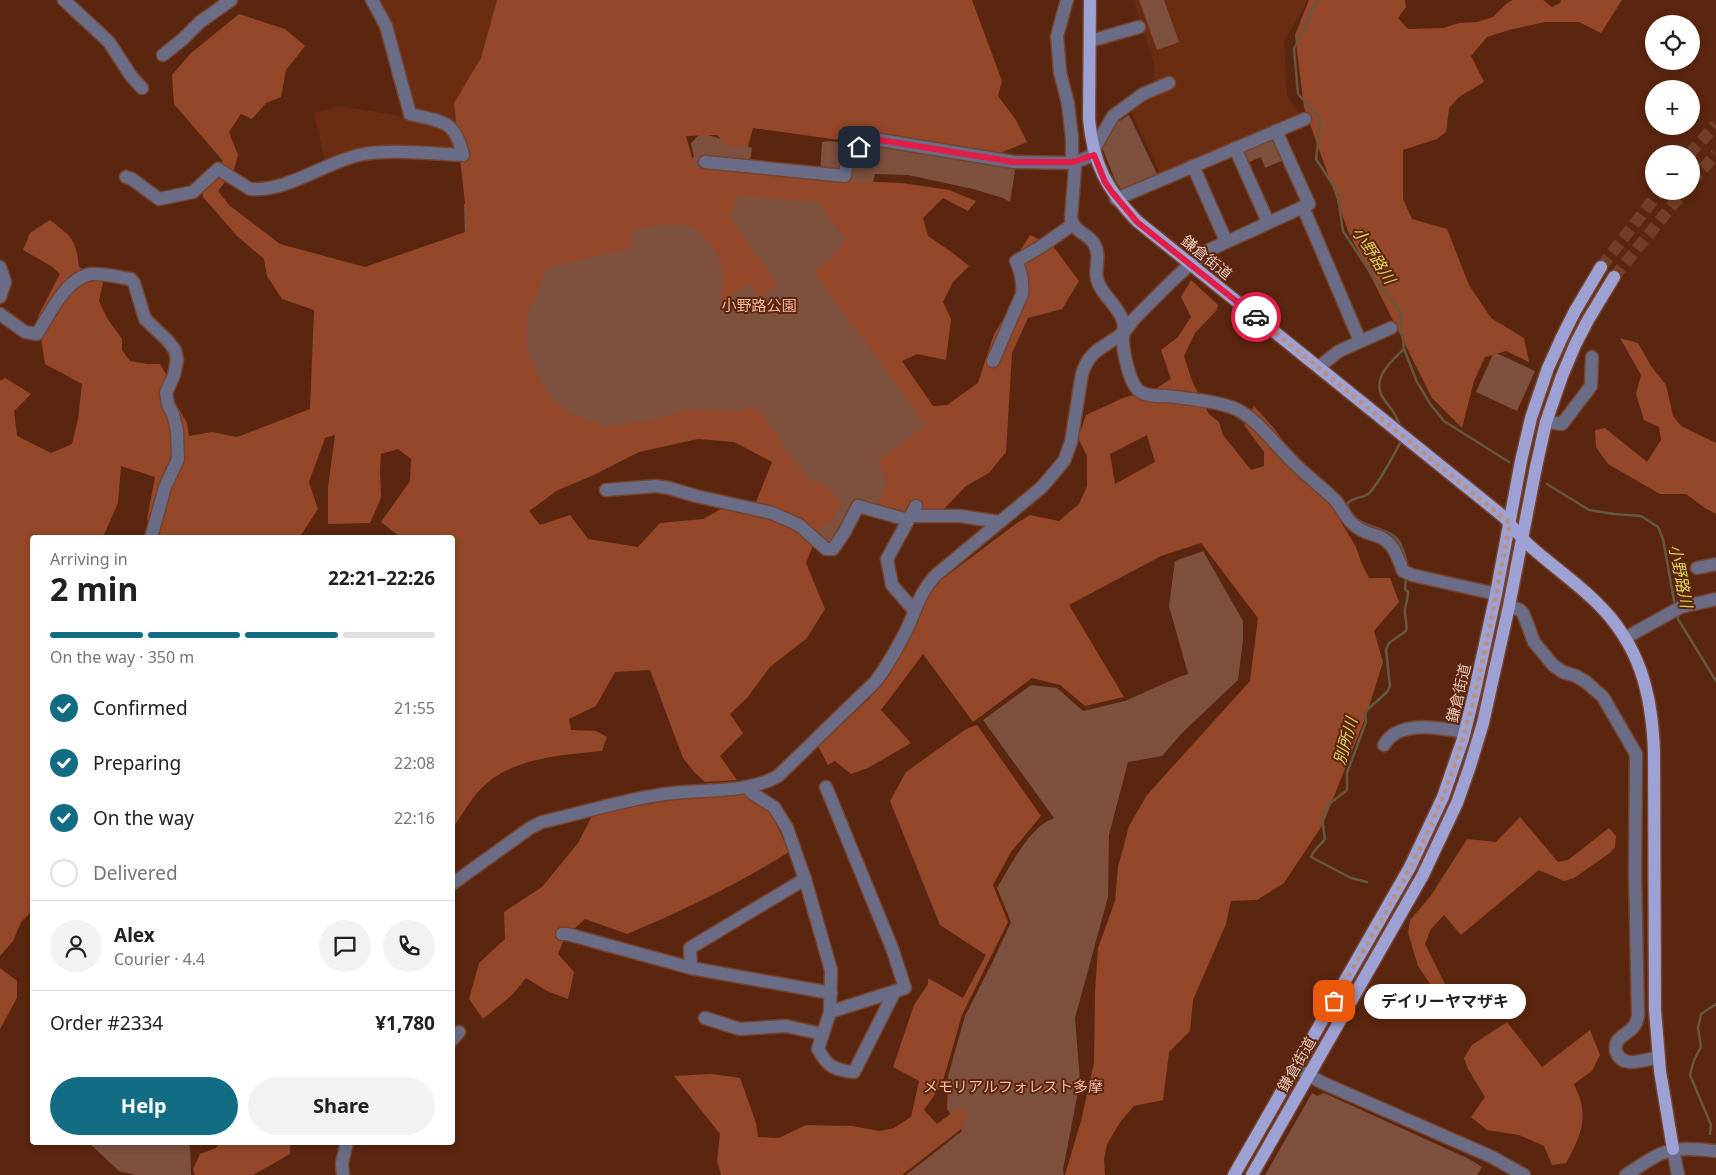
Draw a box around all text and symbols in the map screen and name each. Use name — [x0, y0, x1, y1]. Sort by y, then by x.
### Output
map controls — [1645, 15, 1700, 200]
button: locate — [1645, 15, 1700, 70]
button: + — [1645, 80, 1700, 135]
pin — [838, 126, 880, 168]
icon: home — [845, 133, 873, 161]
button: − — [1645, 145, 1700, 200]
water label: 小野路川 — [1347, 222, 1402, 289]
street label: 鎌倉街道 — [1177, 230, 1237, 284]
courier — [1231, 292, 1281, 342]
park label: 小野路公園 — [721, 295, 797, 315]
icon: car — [1242, 303, 1270, 331]
water label: 小野路川 — [1664, 542, 1698, 611]
text: Arriving in — [50, 548, 128, 570]
text: 22:21–22:26 — [328, 565, 435, 591]
text: 2 min — [50, 567, 138, 610]
text: On the way · 350 m — [50, 646, 194, 668]
street label: 鎌倉街道 — [1442, 662, 1474, 724]
icon: check — [50, 694, 78, 722]
text: Confirmed — [93, 695, 188, 721]
text: 21:55 — [394, 697, 435, 719]
water label: 別所川 — [1328, 713, 1363, 767]
icon: check — [50, 749, 78, 777]
text: Preparing — [93, 750, 181, 776]
text: 22:08 — [394, 752, 435, 774]
icon: check — [50, 804, 78, 832]
text: On the way — [93, 805, 194, 831]
text: 22:16 — [394, 807, 435, 829]
text: Delivered — [93, 860, 178, 886]
button: person — [50, 920, 102, 972]
button: chat — [319, 920, 371, 972]
button: phone — [383, 920, 435, 972]
text: Alex — [114, 922, 155, 948]
text: Courier · 4.4 — [114, 948, 205, 970]
pin — [1313, 980, 1355, 1022]
callout: デイリーヤマザキ — [1364, 984, 1526, 1018]
icon: bag — [1320, 987, 1348, 1015]
text: デイリーヤマザキ — [1381, 990, 1509, 1012]
text: Order #2334 — [50, 1010, 163, 1036]
text: ¥1,780 — [375, 1010, 435, 1036]
street label: 鎌倉街道 — [1272, 1033, 1320, 1095]
park label: メモリアルフォレスト多摩 — [923, 1076, 1103, 1096]
button: Help — [50, 1077, 238, 1135]
button: Share — [248, 1077, 435, 1135]

